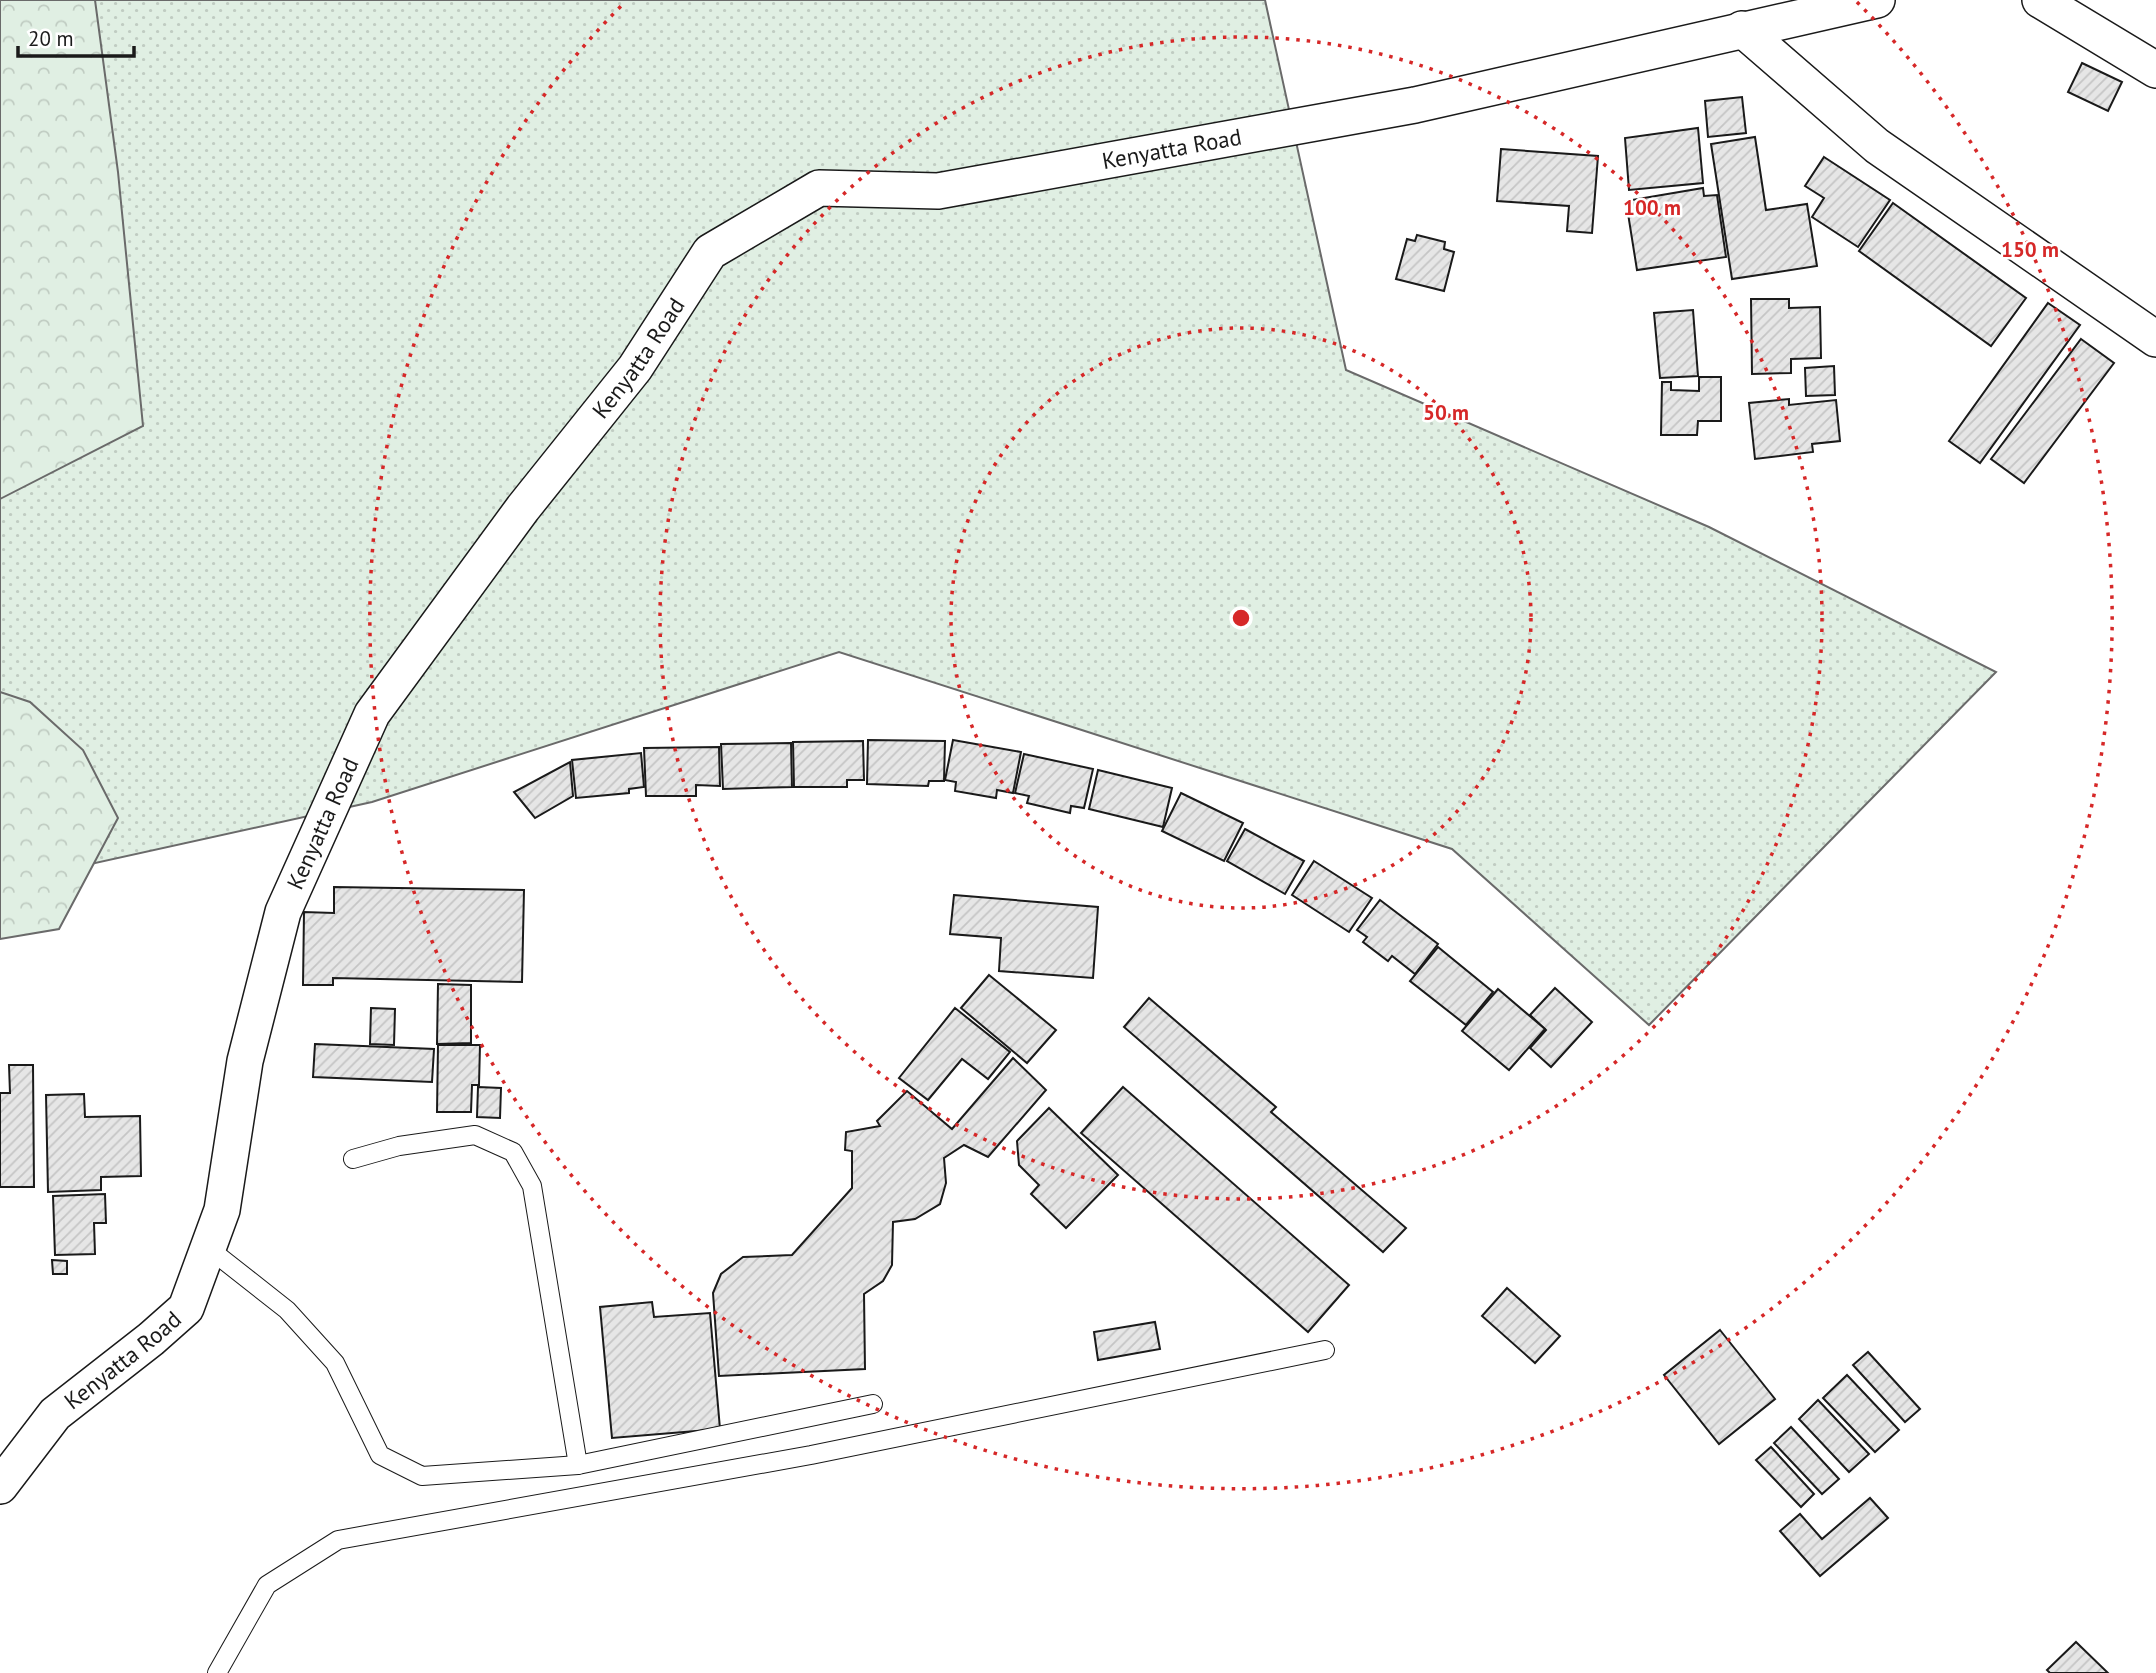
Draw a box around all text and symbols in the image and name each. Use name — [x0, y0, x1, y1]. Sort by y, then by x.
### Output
scale bar — [18, 14, 133, 58]
text: 20 m — [28, 25, 74, 52]
street label: Kenyatta Road — [1100, 122, 1244, 175]
text: 100 m — [1623, 194, 1681, 221]
text: 150 m — [2001, 236, 2059, 263]
street label: Kenyatta Road — [585, 292, 691, 424]
text: 50 m — [1423, 399, 1469, 426]
centre of rings — [1229, 606, 1253, 630]
street label: Kenyatta Road — [280, 753, 364, 894]
street label: Kenyatta Road — [58, 1304, 187, 1415]

